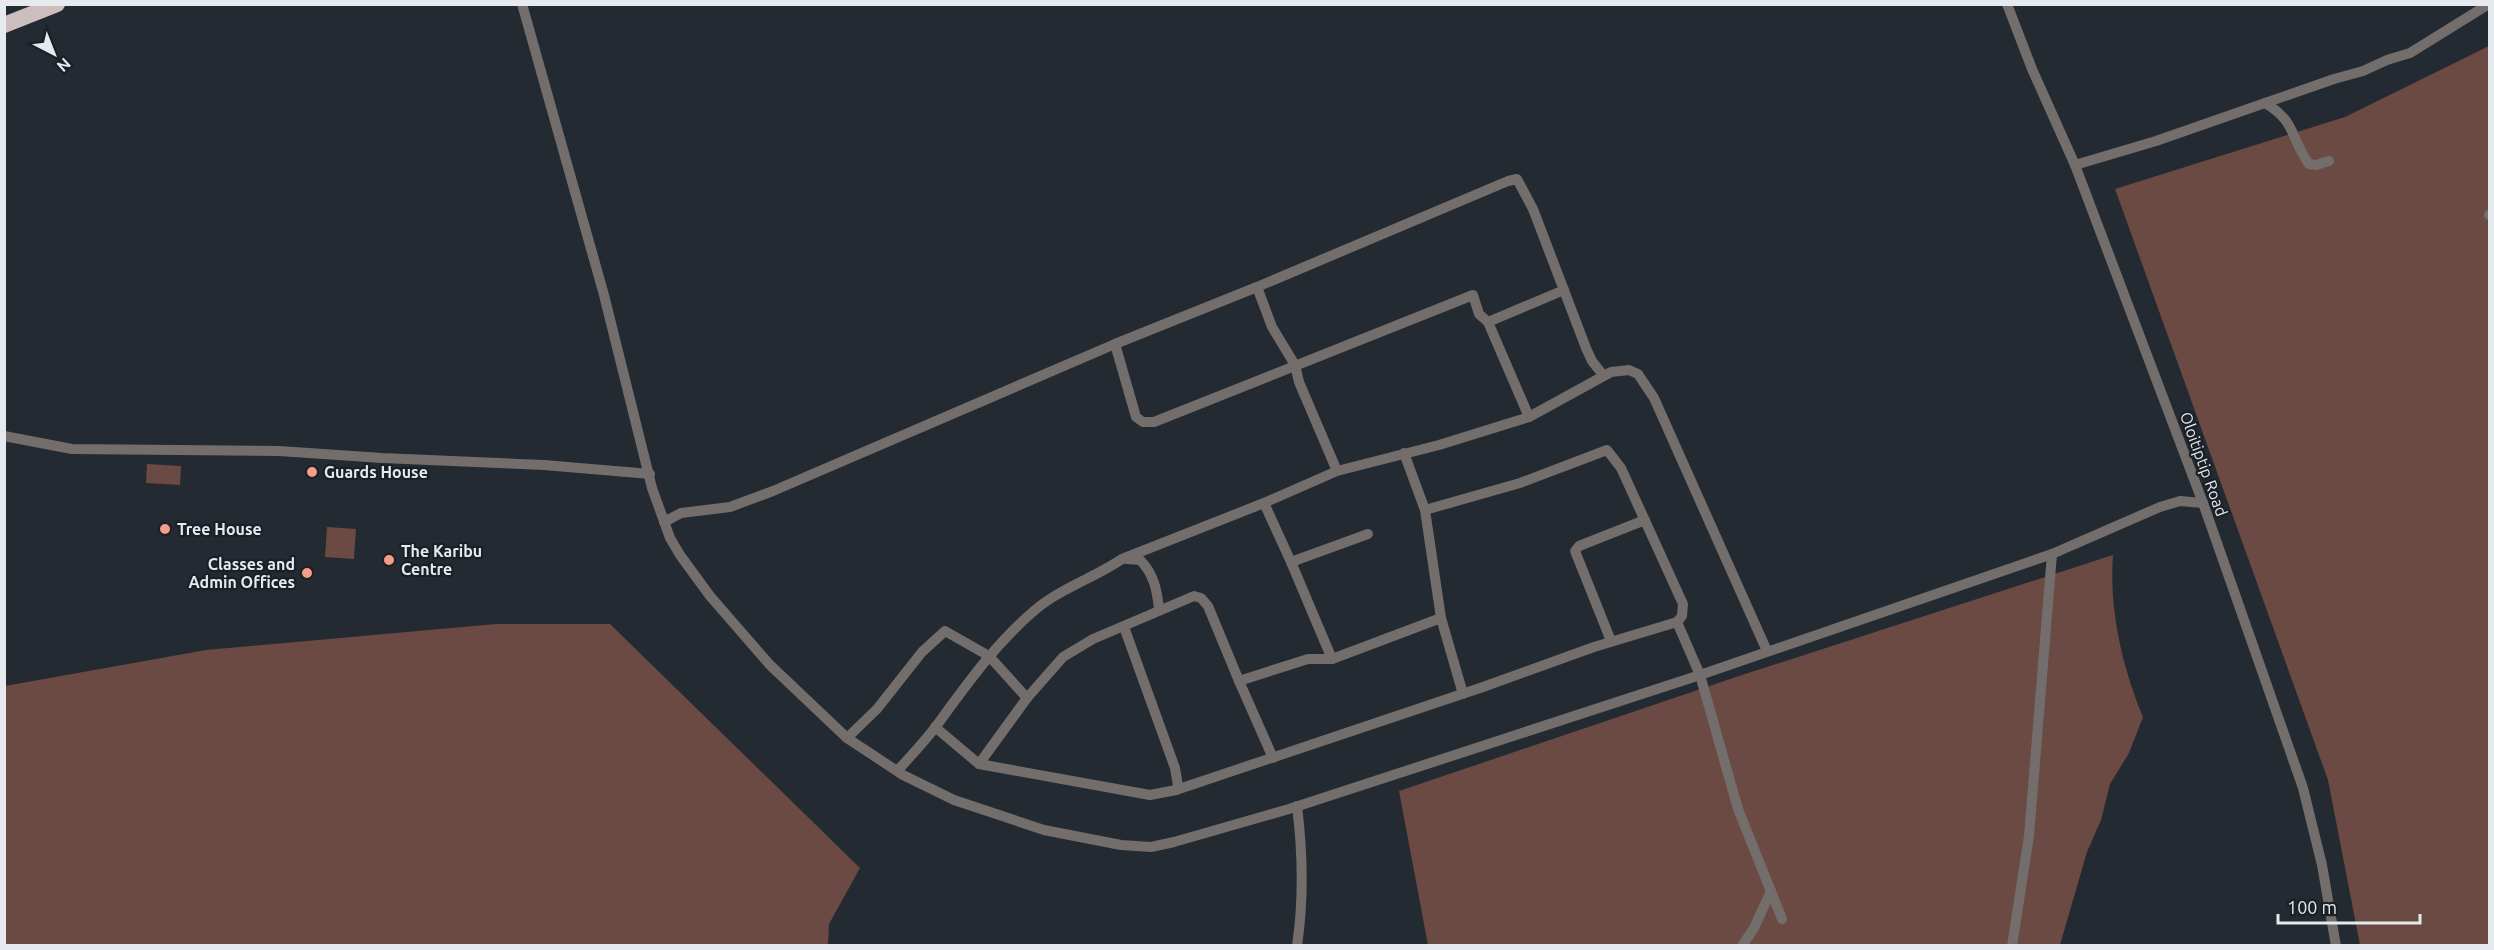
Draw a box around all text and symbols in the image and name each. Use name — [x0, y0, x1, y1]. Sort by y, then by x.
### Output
north arrow — [24, 24, 84, 84]
text: N — [54, 54, 74, 76]
street label: Oloitiptip Road — [2177, 409, 2231, 519]
place label: Guards House — [324, 463, 428, 481]
marker: Guards House — [305, 465, 319, 479]
place label: Tree House — [177, 520, 262, 538]
marker: Tree House — [158, 522, 172, 536]
place label: The Karibu Centre — [401, 542, 482, 578]
marker: The Karibu Centre — [382, 553, 396, 567]
place label: Classes and Admin Offices — [188, 555, 295, 591]
marker: Classes and Admin Offices — [300, 566, 314, 580]
scale bar — [2278, 887, 2420, 925]
text: 100 m — [2287, 897, 2337, 917]

